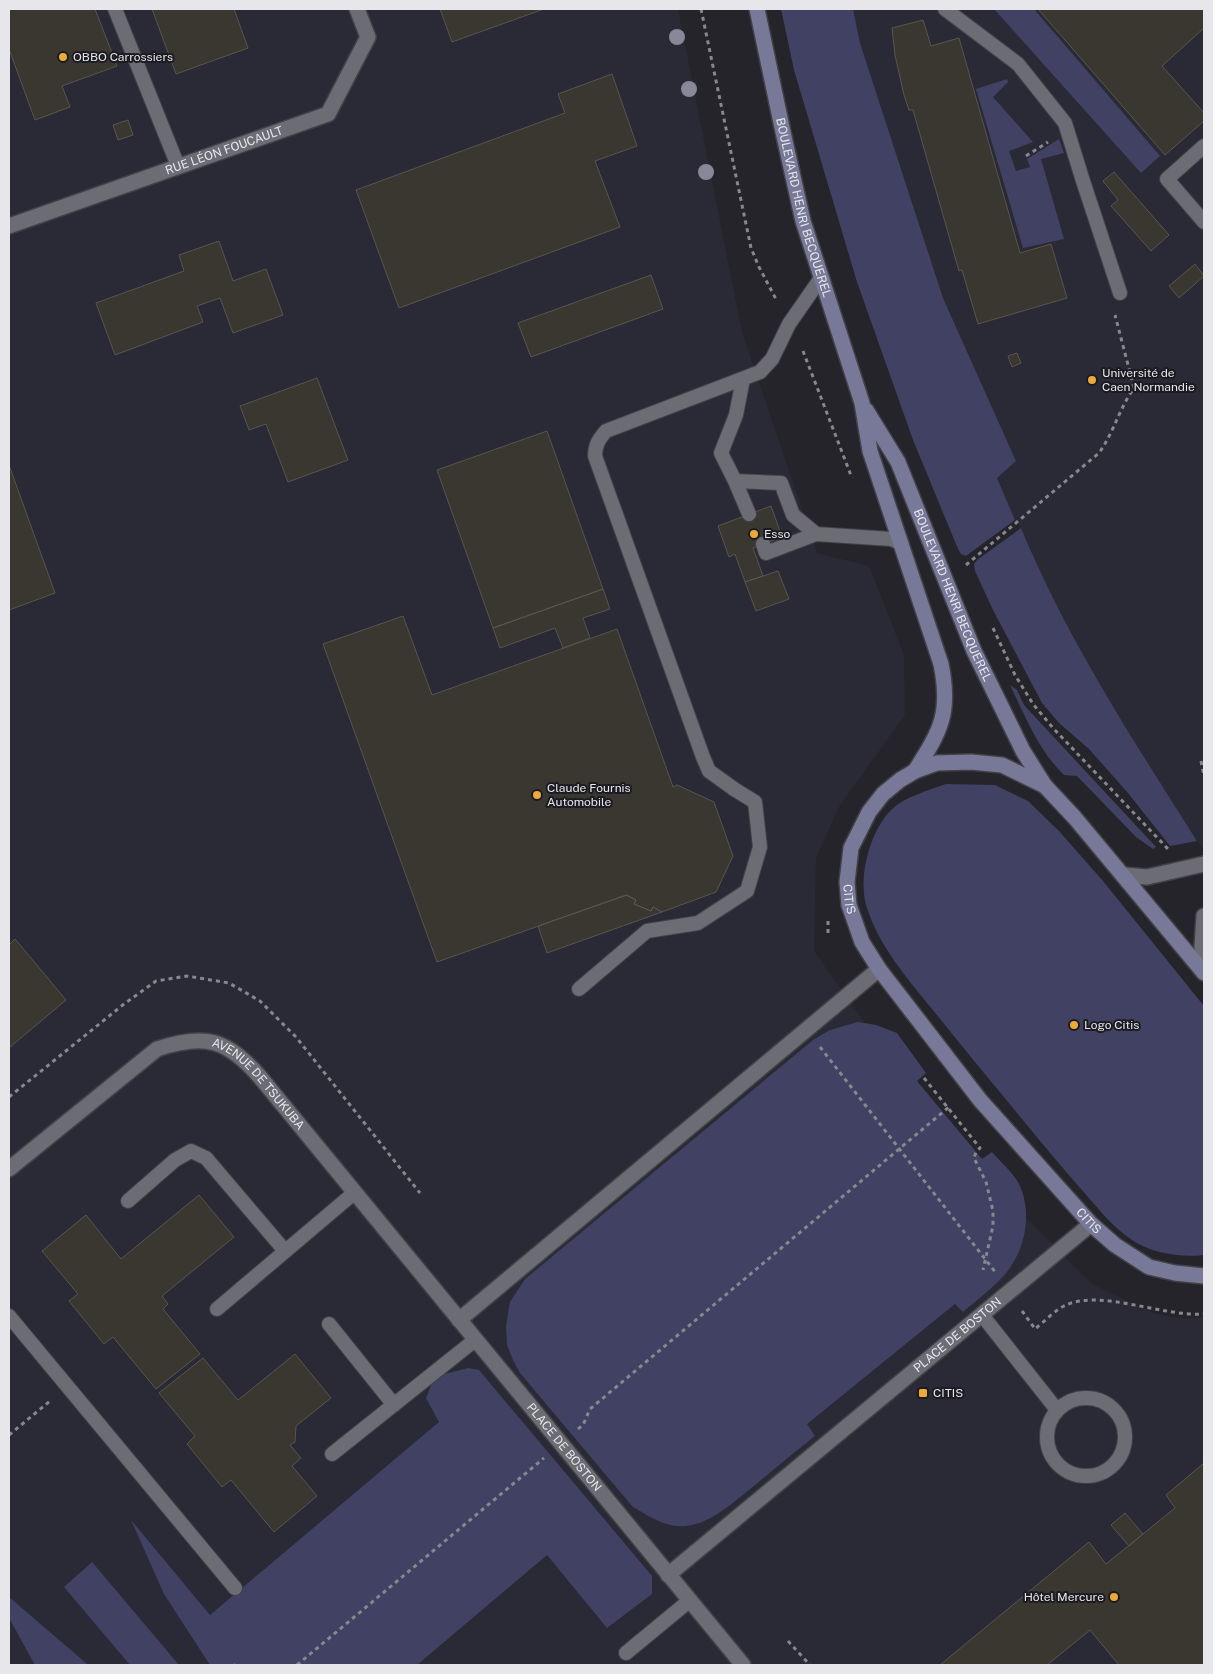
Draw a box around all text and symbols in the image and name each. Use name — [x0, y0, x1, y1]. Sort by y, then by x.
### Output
place label: OBBO Carrossiers — [73, 50, 173, 64]
marker: OBBO Carrossiers — [57, 51, 69, 63]
street label: BOULEVARD HENRI BECQUEREL — [773, 116, 834, 299]
street label: RUE LÉON FOUCAULT — [163, 123, 285, 178]
place label: Université de Caen Normandie — [1102, 366, 1195, 394]
marker: Université de Caen Normandie — [1086, 374, 1098, 386]
street label: BOULEVARD HENRI BECQUEREL — [911, 507, 995, 684]
place label: Esso — [764, 527, 790, 541]
marker: Esso — [748, 528, 760, 540]
place label: Claude Fournis Automobile — [547, 781, 631, 809]
marker: Claude Fournis Automobile — [531, 789, 543, 801]
street label: CITIS — [840, 884, 859, 916]
place label: Logo Citis — [1084, 1018, 1139, 1032]
marker: Logo Citis — [1068, 1019, 1080, 1031]
street label: AVENUE DE TSUKUBA — [210, 1036, 308, 1133]
street label: CITIS — [1073, 1205, 1104, 1237]
street label: PLACE DE BOSTON — [911, 1294, 1004, 1375]
place label: CITIS — [933, 1386, 963, 1400]
marker: CITIS — [917, 1387, 929, 1399]
street label: PLACE DE BOSTON — [524, 1400, 604, 1494]
place label: Hôtel Mercure — [1024, 1590, 1104, 1604]
marker: Hôtel Mercure — [1108, 1591, 1120, 1603]

